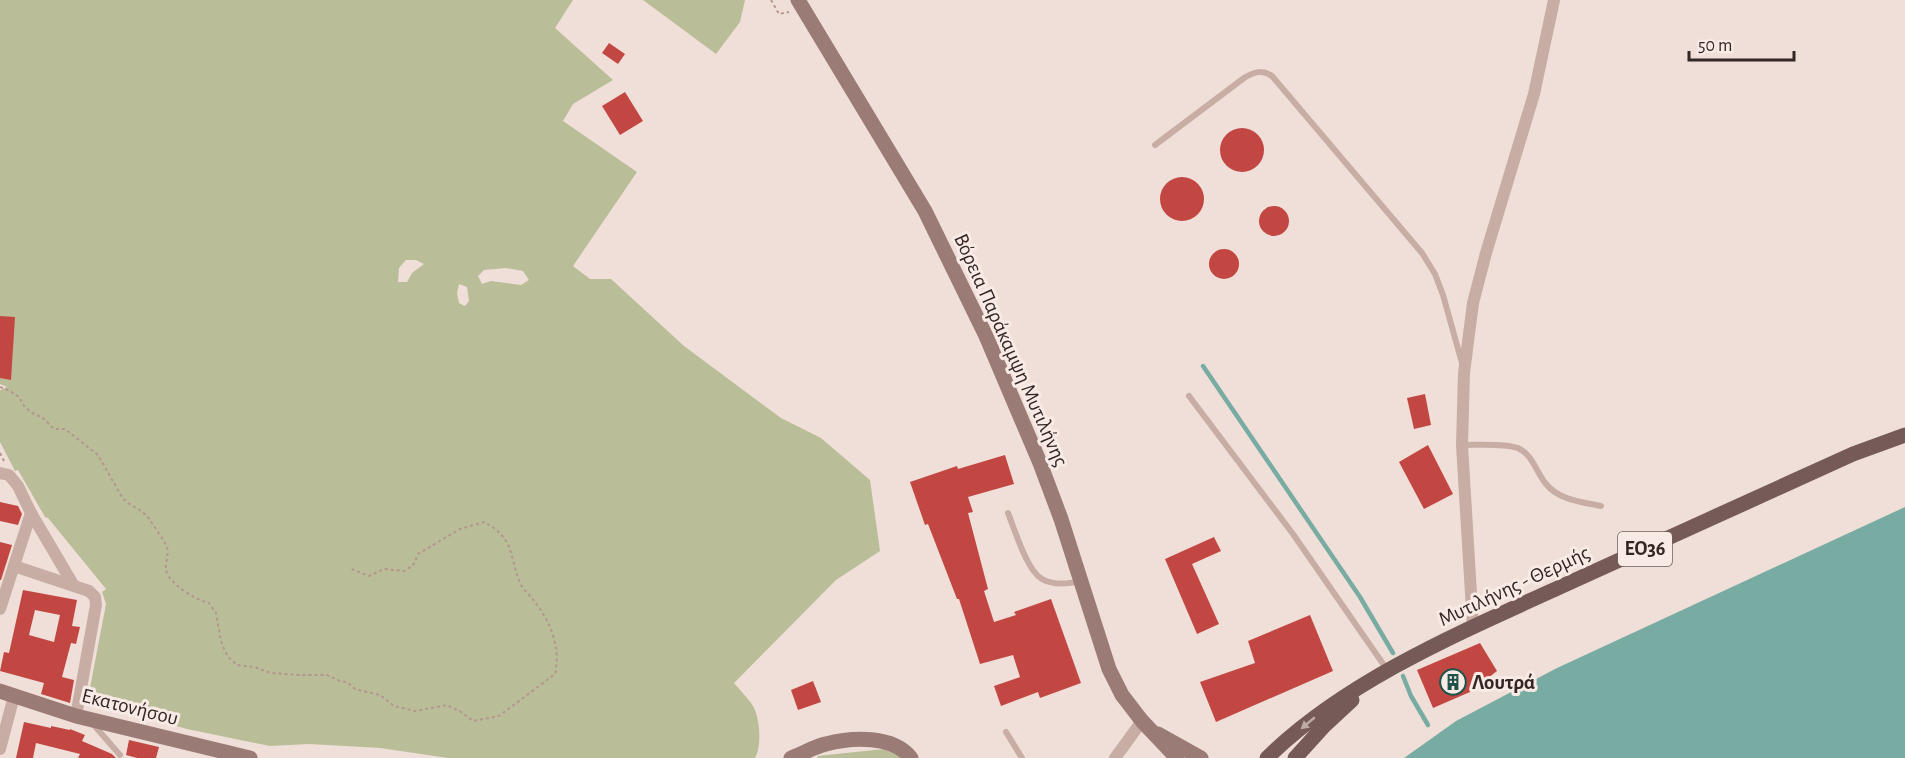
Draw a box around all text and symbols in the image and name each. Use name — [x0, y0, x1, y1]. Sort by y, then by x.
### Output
scale bar — [1689, 24, 1794, 62]
text: 50 m — [1698, 37, 1732, 55]
street label: Βόρεια Παράκαμψη Μυτιλήνης — [950, 231, 1072, 469]
road number: ΕΟ36 — [1618, 532, 1672, 566]
street label: Μυτιλήνης - Θερμής — [1435, 542, 1593, 630]
building icon: Λουτρά — [1438, 667, 1468, 697]
place label: Λουτρά — [1472, 672, 1535, 693]
street label: Εκατονήσου — [80, 685, 180, 729]
one-way arrow — [1300, 717, 1315, 729]

